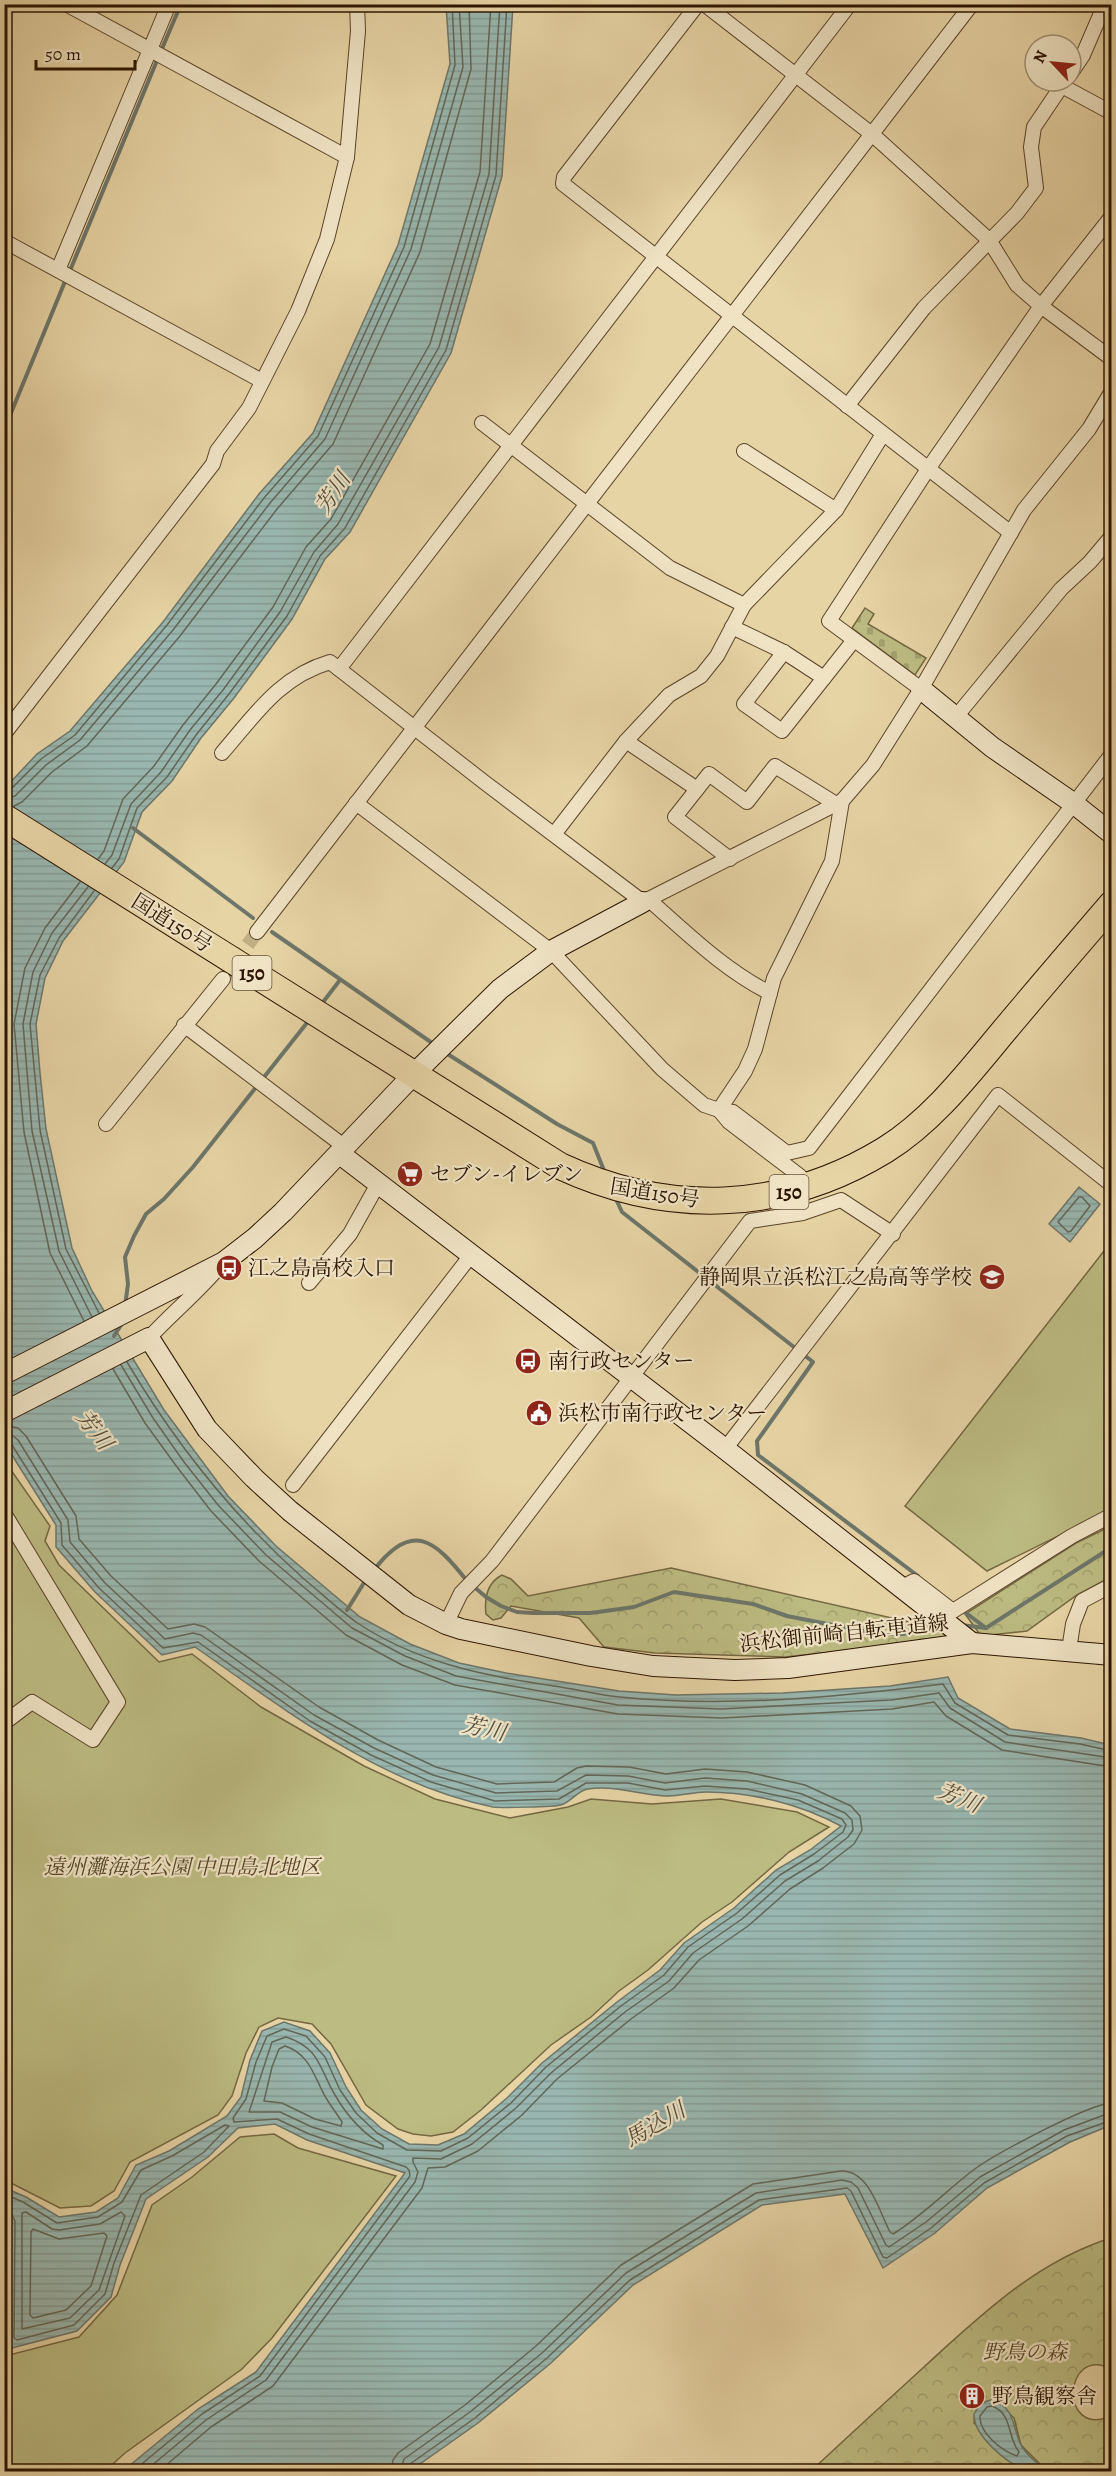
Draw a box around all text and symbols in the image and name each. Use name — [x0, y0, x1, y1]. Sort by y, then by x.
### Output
scale bar — [36, 33, 135, 71]
north arrow — [1023, 33, 1083, 93]
text: 50 m — [45, 42, 81, 66]
text: N — [1028, 46, 1053, 67]
water label: 芳川 — [308, 465, 359, 520]
street label: 国道150号 — [126, 887, 218, 959]
road number: 150 — [232, 956, 272, 990]
supermarket icon: セブン-イレブン — [395, 1159, 425, 1189]
place label: セブン-イレブン — [430, 1160, 583, 1188]
street label: 国道150号 — [608, 1172, 702, 1214]
road number: 150 — [770, 1175, 808, 1209]
bus stop icon: 江之島高校入口 — [214, 1253, 244, 1283]
place label: 江之島高校入口 — [248, 1254, 395, 1282]
school or university icon: 静岡県立浜松江之島高等学校 — [977, 1262, 1007, 1292]
place label: 静岡県立浜松江之島高等学校 — [699, 1263, 972, 1291]
bus stop icon: 南行政センター — [513, 1346, 543, 1376]
place label: 南行政センター — [548, 1347, 694, 1375]
public building icon: 浜松市南行政センター — [524, 1398, 554, 1428]
place label: 浜松市南行政センター — [558, 1399, 767, 1427]
water label: 芳川 — [69, 1403, 121, 1458]
street label: 浜松御前崎自転車道線 — [738, 1608, 950, 1658]
water label: 芳川 — [459, 1710, 511, 1749]
water label: 芳川 — [933, 1776, 987, 1821]
park label: 遠州灘海浜公園 中田島北地区 — [44, 1853, 323, 1881]
water label: 馬込川 — [619, 2095, 693, 2154]
park label: 野鳥の森 — [983, 2338, 1069, 2366]
building icon: 野鳥観察舎 — [957, 2381, 987, 2411]
place label: 野鳥観察舎 — [992, 2382, 1097, 2410]

